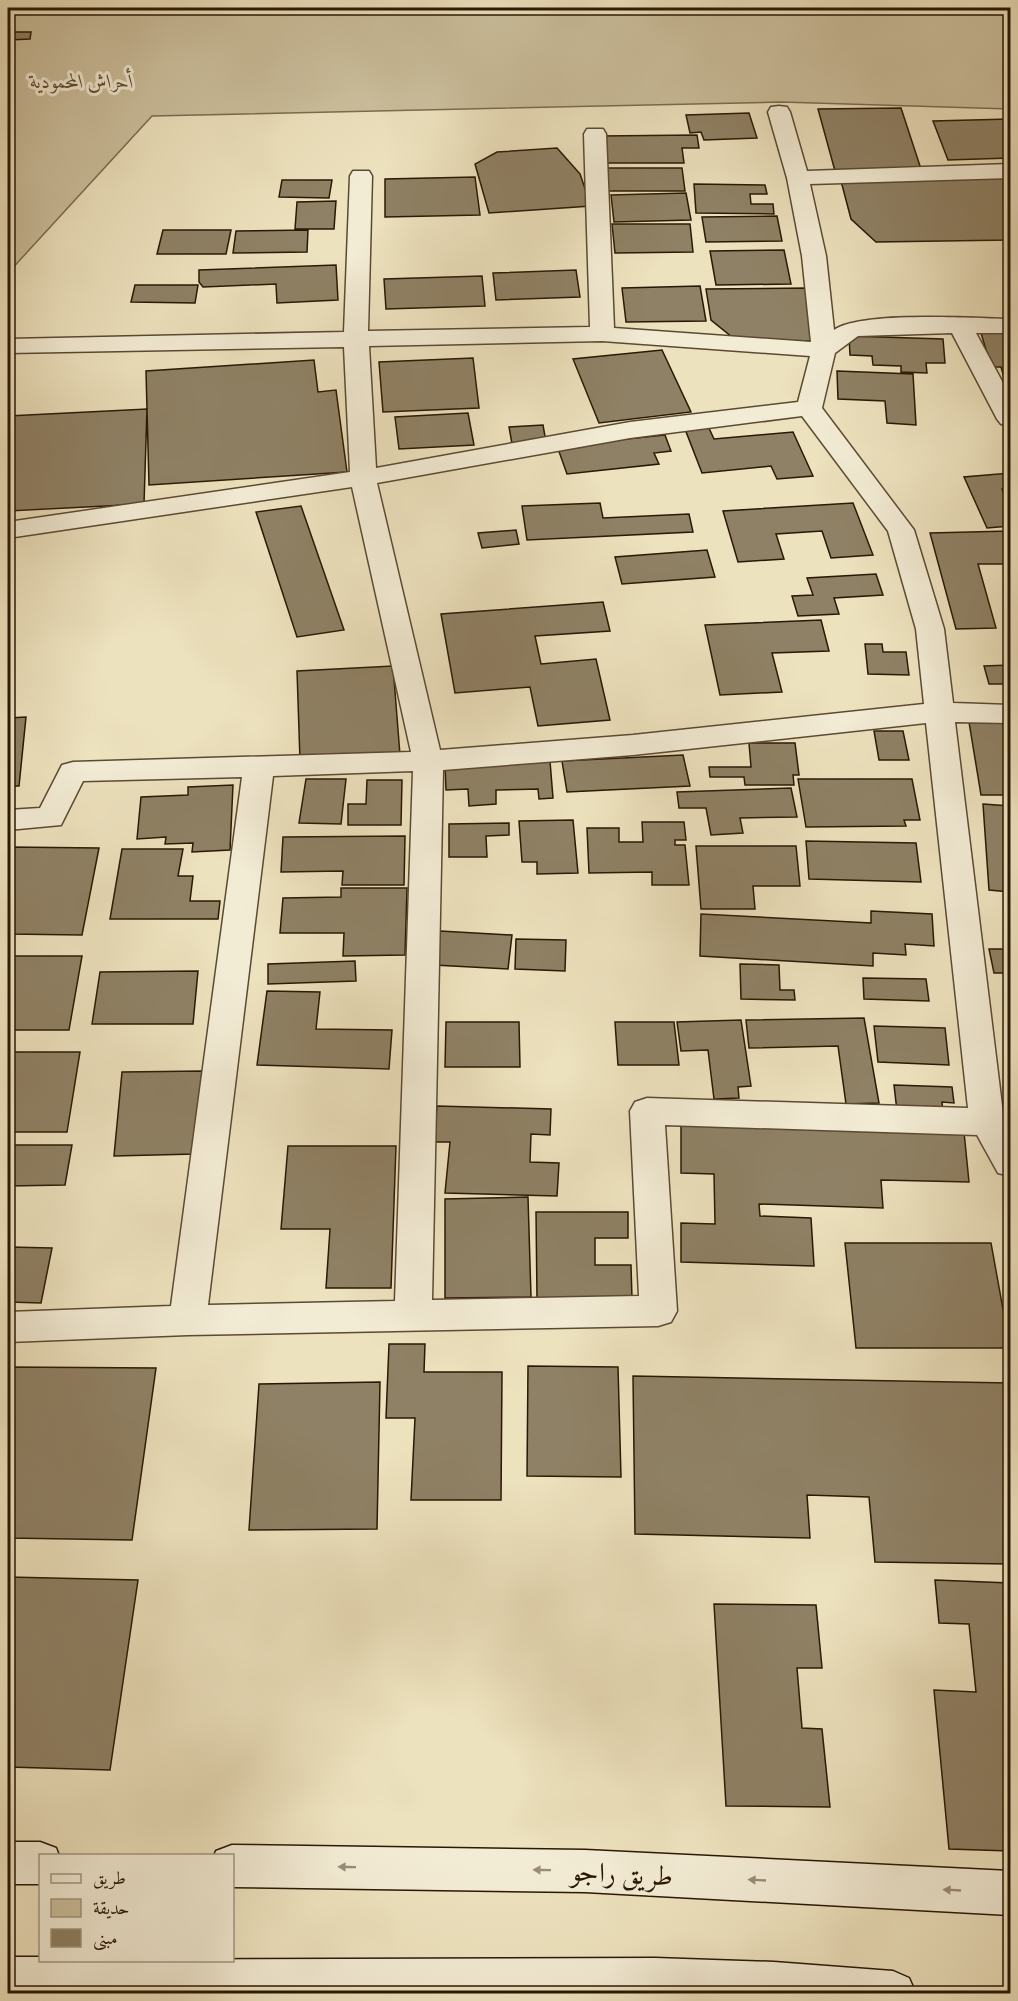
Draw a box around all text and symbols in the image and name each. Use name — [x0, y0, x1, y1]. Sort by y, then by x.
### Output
park label: أحراش المحمودية — [28, 67, 134, 95]
legend — [39, 1854, 234, 1962]
street label: طريق راجو — [567, 1854, 674, 1895]
one-way arrow — [337, 1862, 356, 1872]
one-way arrow — [532, 1865, 551, 1875]
text: طريق — [93, 1867, 126, 1890]
one-way arrow — [748, 1875, 767, 1884]
one-way arrow — [943, 1885, 962, 1894]
text: حديقة — [93, 1897, 129, 1920]
text: مبنى — [93, 1927, 118, 1951]

